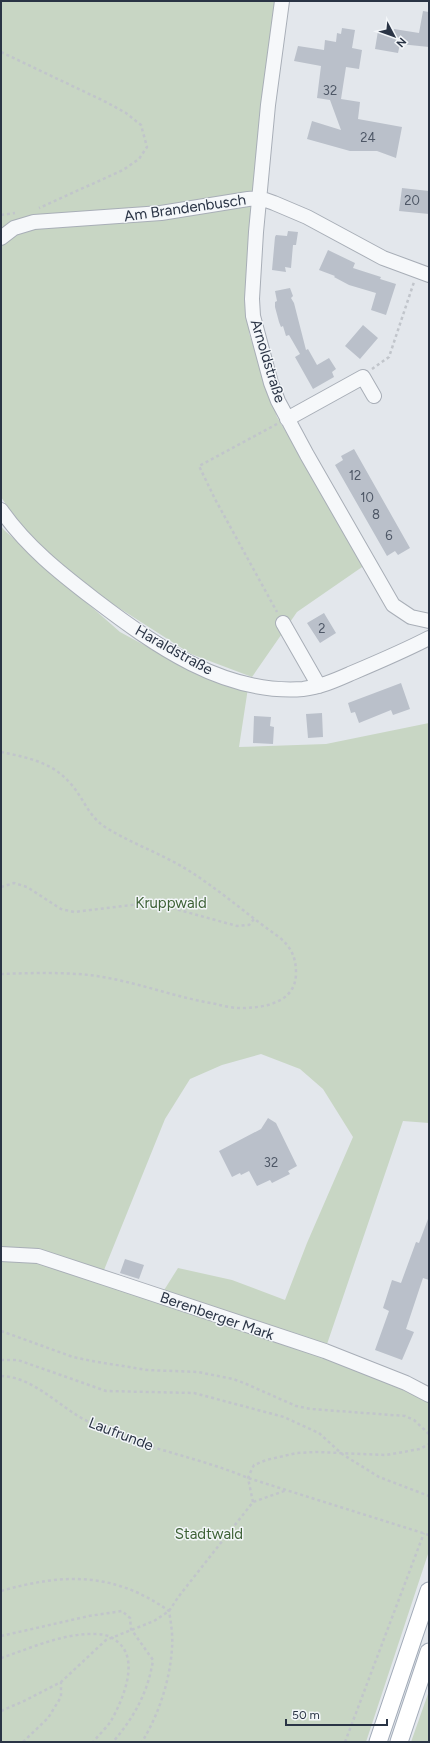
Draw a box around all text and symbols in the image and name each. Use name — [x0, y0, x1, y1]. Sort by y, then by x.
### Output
north arrow — [374, 16, 414, 56]
text: N — [393, 35, 409, 50]
house number: 32 — [323, 83, 337, 98]
house number: 24 — [360, 130, 376, 145]
street label: Am Brandenbusch — [123, 191, 247, 225]
house number: 20 — [404, 193, 420, 208]
street label: Arnoldstraße — [247, 317, 289, 405]
house number: 12 — [349, 468, 361, 483]
house number: 10 — [360, 490, 374, 505]
house number: 8 — [372, 507, 380, 522]
house number: 6 — [385, 528, 393, 543]
street label: Haraldstraße — [132, 621, 216, 679]
house number: 2 — [318, 621, 326, 636]
park label: Kruppwald — [135, 894, 207, 912]
house number: 32 — [264, 1155, 278, 1170]
street label: Berenberger Mark — [158, 1288, 277, 1344]
street label: Laufrunde — [86, 1413, 156, 1455]
park label: Stadtwald — [175, 1525, 243, 1543]
scale bar — [286, 1701, 387, 1727]
text: 50 m — [292, 1708, 320, 1722]

